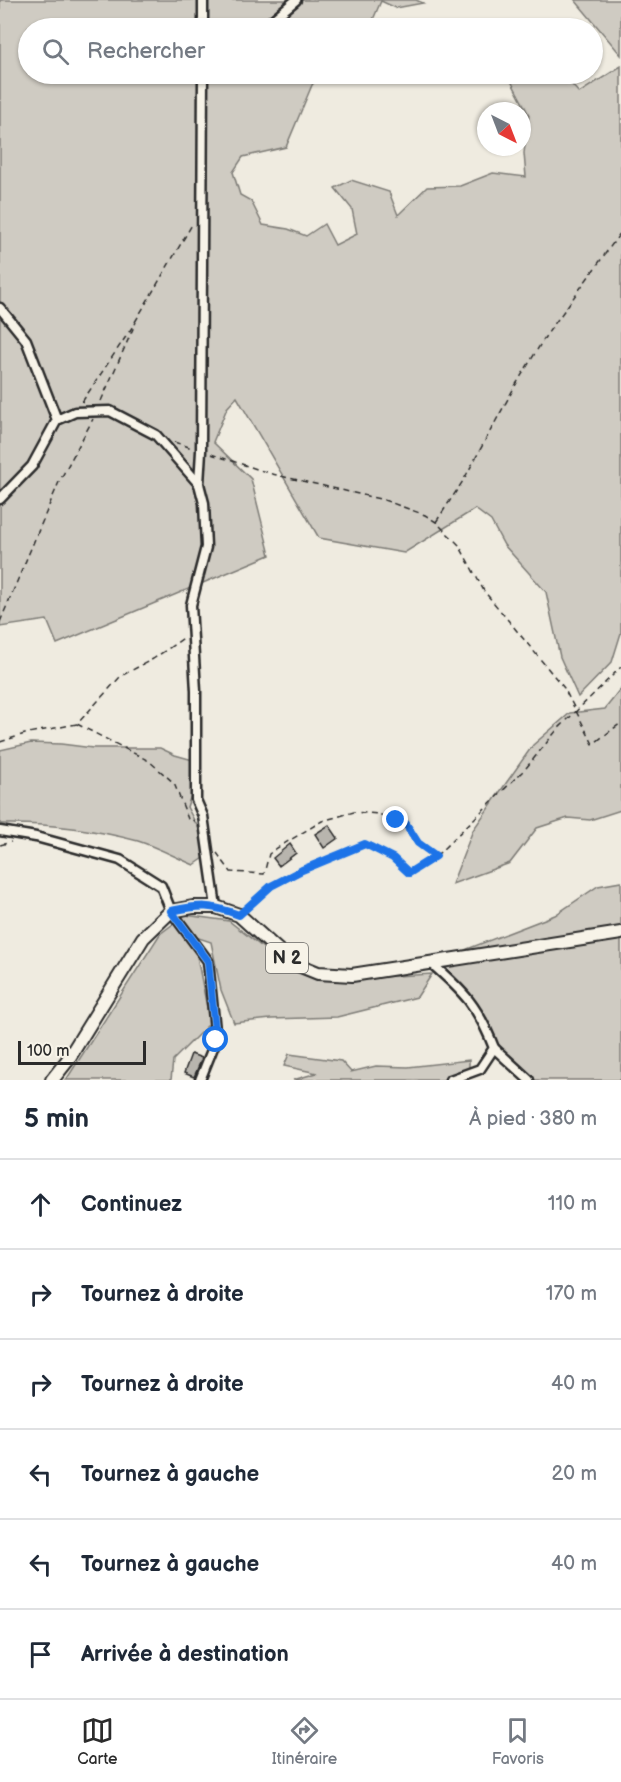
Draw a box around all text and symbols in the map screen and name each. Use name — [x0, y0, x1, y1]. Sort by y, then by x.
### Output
search box — [18, 18, 603, 84]
icon: search — [39, 35, 72, 68]
text: Rechercher — [87, 38, 205, 65]
north arrow — [477, 102, 531, 156]
route end — [382, 806, 408, 832]
road number: N 2 — [266, 943, 308, 973]
route start — [202, 1026, 228, 1052]
scale bar — [18, 1038, 146, 1066]
text: 100 m — [27, 1042, 70, 1061]
text: 5 min — [24, 1104, 89, 1135]
text: À pied · 380 m — [469, 1107, 597, 1131]
icon: ahead — [24, 1188, 57, 1221]
text: Continuez — [81, 1191, 182, 1218]
text: 110 m — [548, 1192, 597, 1216]
icon: right — [24, 1278, 57, 1311]
text: Tournez à droite — [81, 1281, 244, 1308]
text: 170 m — [546, 1282, 597, 1306]
icon: right — [24, 1368, 57, 1401]
text: Tournez à droite — [81, 1371, 244, 1398]
text: 40 m — [551, 1372, 597, 1396]
icon: left — [24, 1458, 57, 1491]
text: Tournez à gauche — [81, 1461, 259, 1488]
text: 20 m — [552, 1462, 597, 1486]
icon: left — [24, 1548, 57, 1581]
text: Tournez à gauche — [81, 1551, 259, 1578]
text: 40 m — [551, 1552, 597, 1576]
icon: arrive — [24, 1638, 57, 1671]
text: Arrivée à destination — [81, 1641, 289, 1668]
tab: Carte — [77, 1714, 117, 1769]
tab: Itinéraire — [272, 1714, 337, 1769]
tab: Favoris — [492, 1714, 544, 1769]

